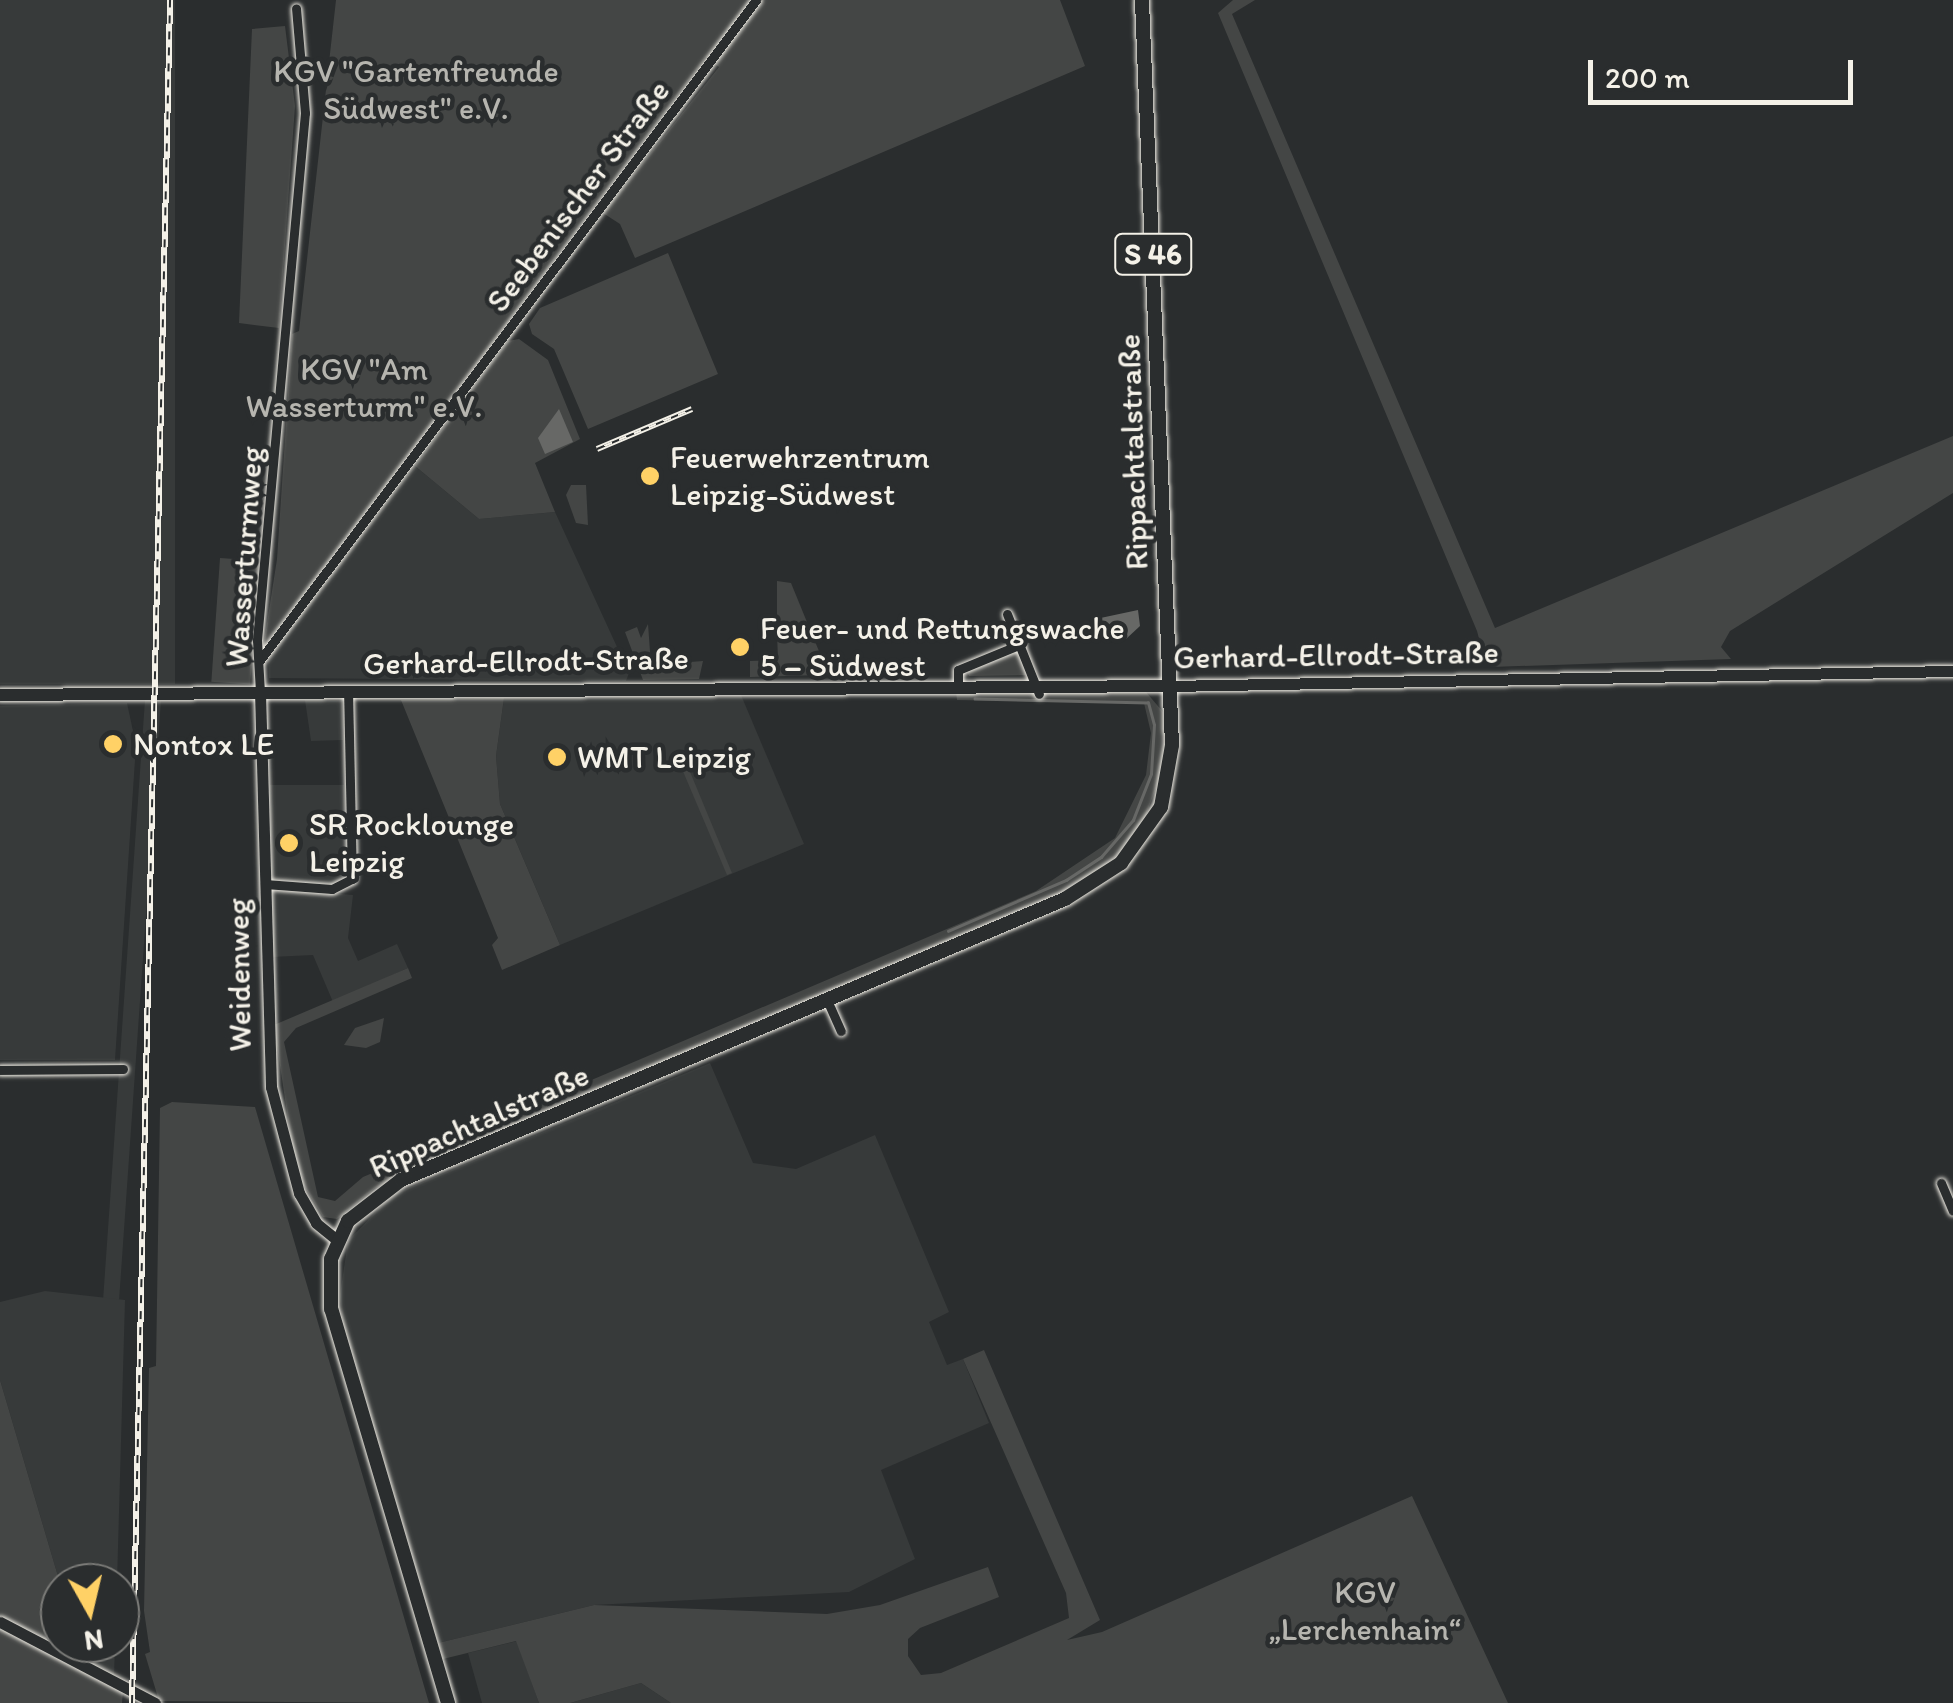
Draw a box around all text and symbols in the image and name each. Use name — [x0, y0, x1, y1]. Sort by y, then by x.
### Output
scale bar — [1593, 40, 1858, 102]
park label: KGV "Gartenfreunde Südwest" e.V. — [273, 53, 559, 128]
text: 200 m — [1605, 59, 1690, 96]
street label: Seebenischer Straße — [478, 73, 678, 319]
road number: S 46 — [1113, 229, 1193, 279]
street label: Rippachtalstraße — [1110, 333, 1156, 571]
park label: KGV "Am Wasserturm" e.V. — [246, 351, 482, 426]
place label: Feuerwehrzentrum Leipzig-Südwest — [670, 439, 930, 514]
street label: Wasserturmweg — [217, 445, 271, 669]
marker: Feuerwehrzentrum Leipzig-Südwest — [639, 465, 661, 487]
place label: Feuer- und Rettungswache 5 – Südwest — [760, 610, 1125, 685]
street label: Gerhard-Ellrodt-Straße — [1173, 633, 1499, 677]
marker: Feuer- und Rettungswache 5 – Südwest — [729, 636, 751, 658]
street label: Gerhard-Ellrodt-Straße — [363, 639, 689, 683]
place label: Nontox LE — [133, 725, 274, 763]
marker: Nontox LE — [102, 733, 124, 755]
place label: WMT Leipzig — [577, 738, 751, 776]
marker: WMT Leipzig — [546, 746, 568, 768]
place label: SR Rocklounge Leipzig — [309, 806, 514, 881]
marker: SR Rocklounge Leipzig — [278, 832, 300, 854]
street label: Weidenweg — [218, 898, 260, 1052]
street label: Rippachtalstraße — [363, 1055, 595, 1187]
north arrow — [40, 1563, 140, 1663]
park label: KGV „Lerchenhain“ — [1269, 1574, 1461, 1649]
text: N — [82, 1623, 106, 1659]

